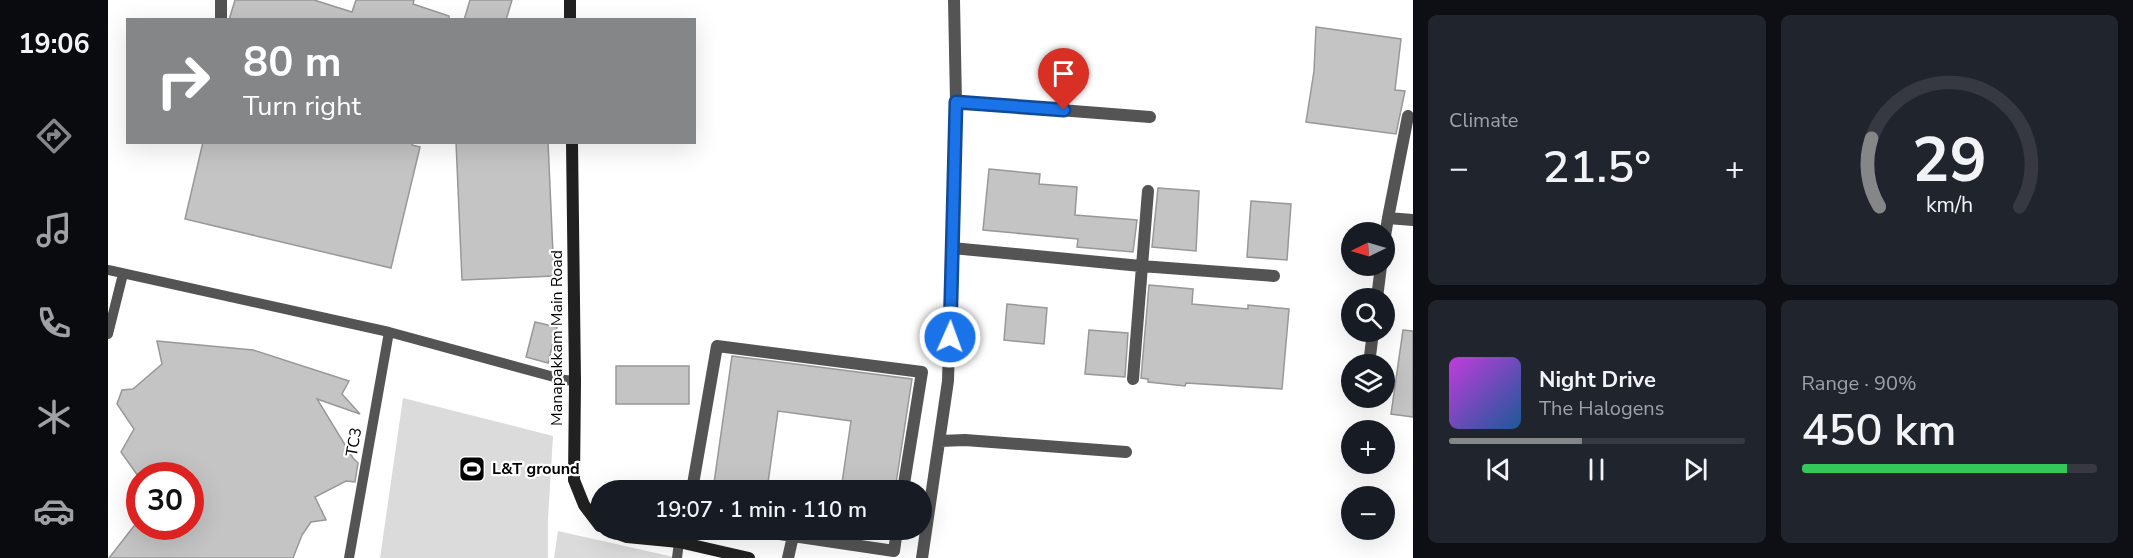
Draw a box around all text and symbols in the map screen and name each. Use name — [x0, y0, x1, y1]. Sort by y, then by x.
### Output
text: 19:06 — [18, 26, 90, 63]
text: 80 m — [243, 34, 342, 91]
icon: right — [144, 42, 222, 120]
pin — [1038, 48, 1089, 110]
icon: arrive — [1047, 57, 1080, 90]
text: Turn right — [243, 88, 361, 125]
text: Climate — [1449, 107, 1518, 134]
icon: directions — [33, 115, 75, 157]
text: 29 — [1912, 118, 1987, 203]
text: 21.5° — [1542, 137, 1651, 198]
text: − — [1449, 146, 1469, 191]
text: + — [1725, 146, 1744, 191]
text: km/h — [1926, 190, 1973, 220]
icon: music — [33, 209, 75, 251]
north arrow — [1341, 222, 1395, 276]
map controls — [1341, 222, 1395, 540]
street label: Manapakkam Main Road — [546, 250, 568, 426]
button: search — [1341, 288, 1395, 342]
icon: phone — [33, 302, 75, 344]
position arrow — [918, 305, 982, 369]
button: layers — [1341, 354, 1395, 408]
text: Night Drive — [1539, 365, 1656, 395]
text: Range · 90% — [1802, 370, 1917, 397]
text: The Halogens — [1539, 395, 1664, 422]
icon: climate — [33, 396, 75, 438]
text: 450 km — [1802, 400, 1957, 461]
button: + — [1341, 420, 1395, 474]
street label: TC3 — [341, 426, 367, 458]
icon: previous — [1482, 453, 1515, 486]
icon: pause — [1580, 453, 1613, 486]
icon: next — [1679, 453, 1712, 486]
sports icon: L&T ground — [457, 454, 487, 484]
place label: L&T ground — [492, 458, 580, 480]
speed limit sign: 30 — [126, 462, 204, 540]
button: − — [1341, 486, 1395, 540]
icon: car — [33, 490, 75, 532]
text: 19:07 · 1 min · 110 m — [655, 495, 867, 525]

